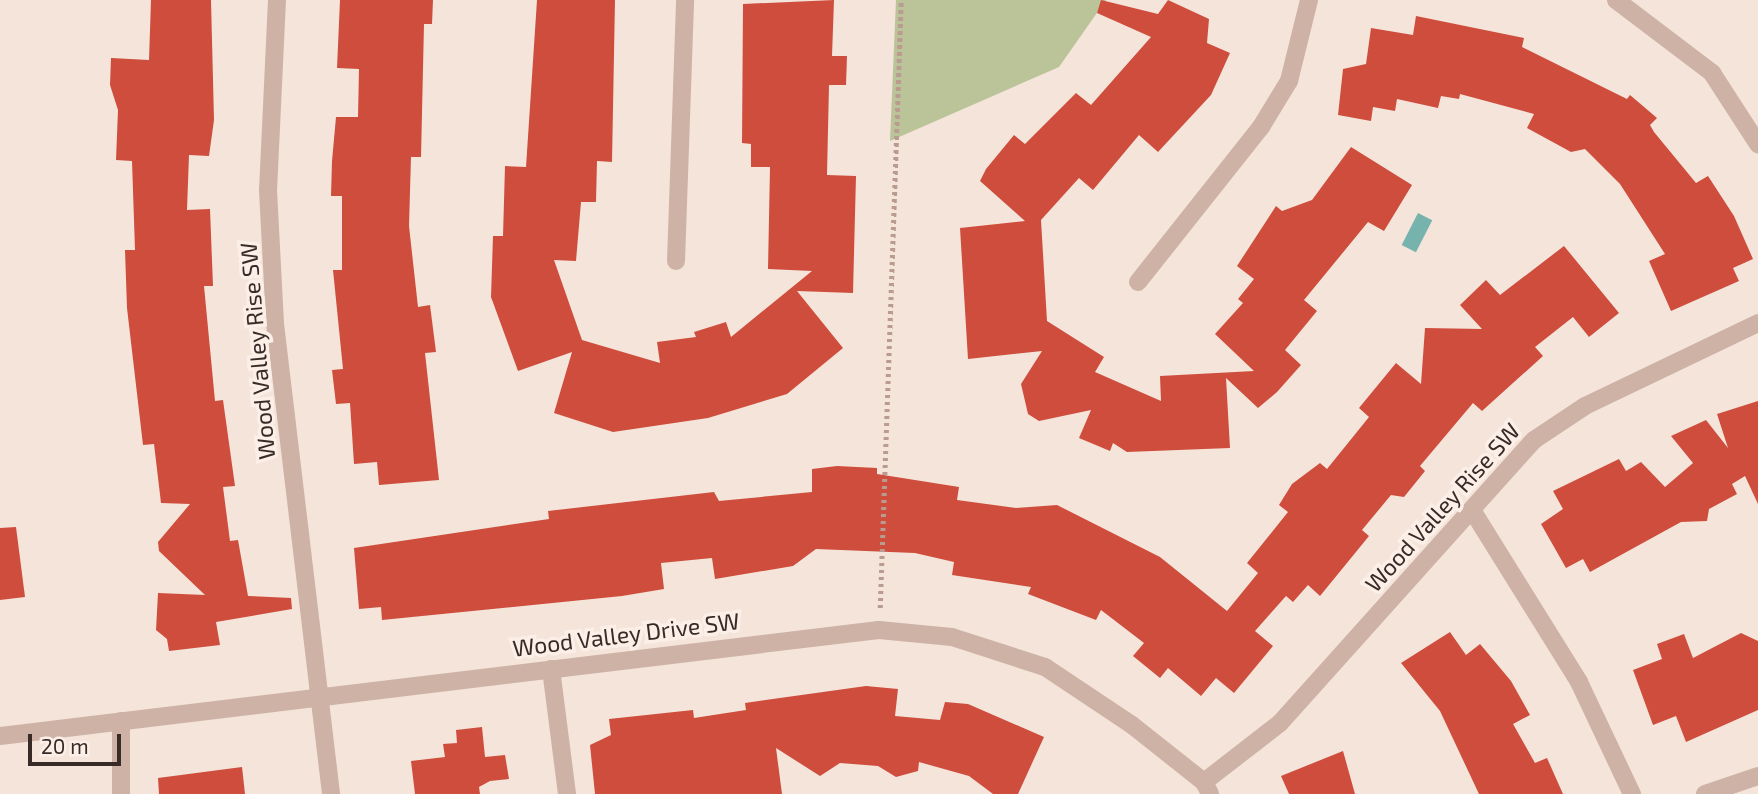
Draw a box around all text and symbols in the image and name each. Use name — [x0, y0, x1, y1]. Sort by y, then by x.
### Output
street label: Wood Valley Rise SW — [234, 241, 280, 461]
street label: Wood Valley Rise SW — [1359, 416, 1525, 598]
street label: Wood Valley Drive SW — [510, 606, 742, 662]
scale bar — [32, 720, 124, 764]
text: 20 m — [41, 733, 89, 758]

